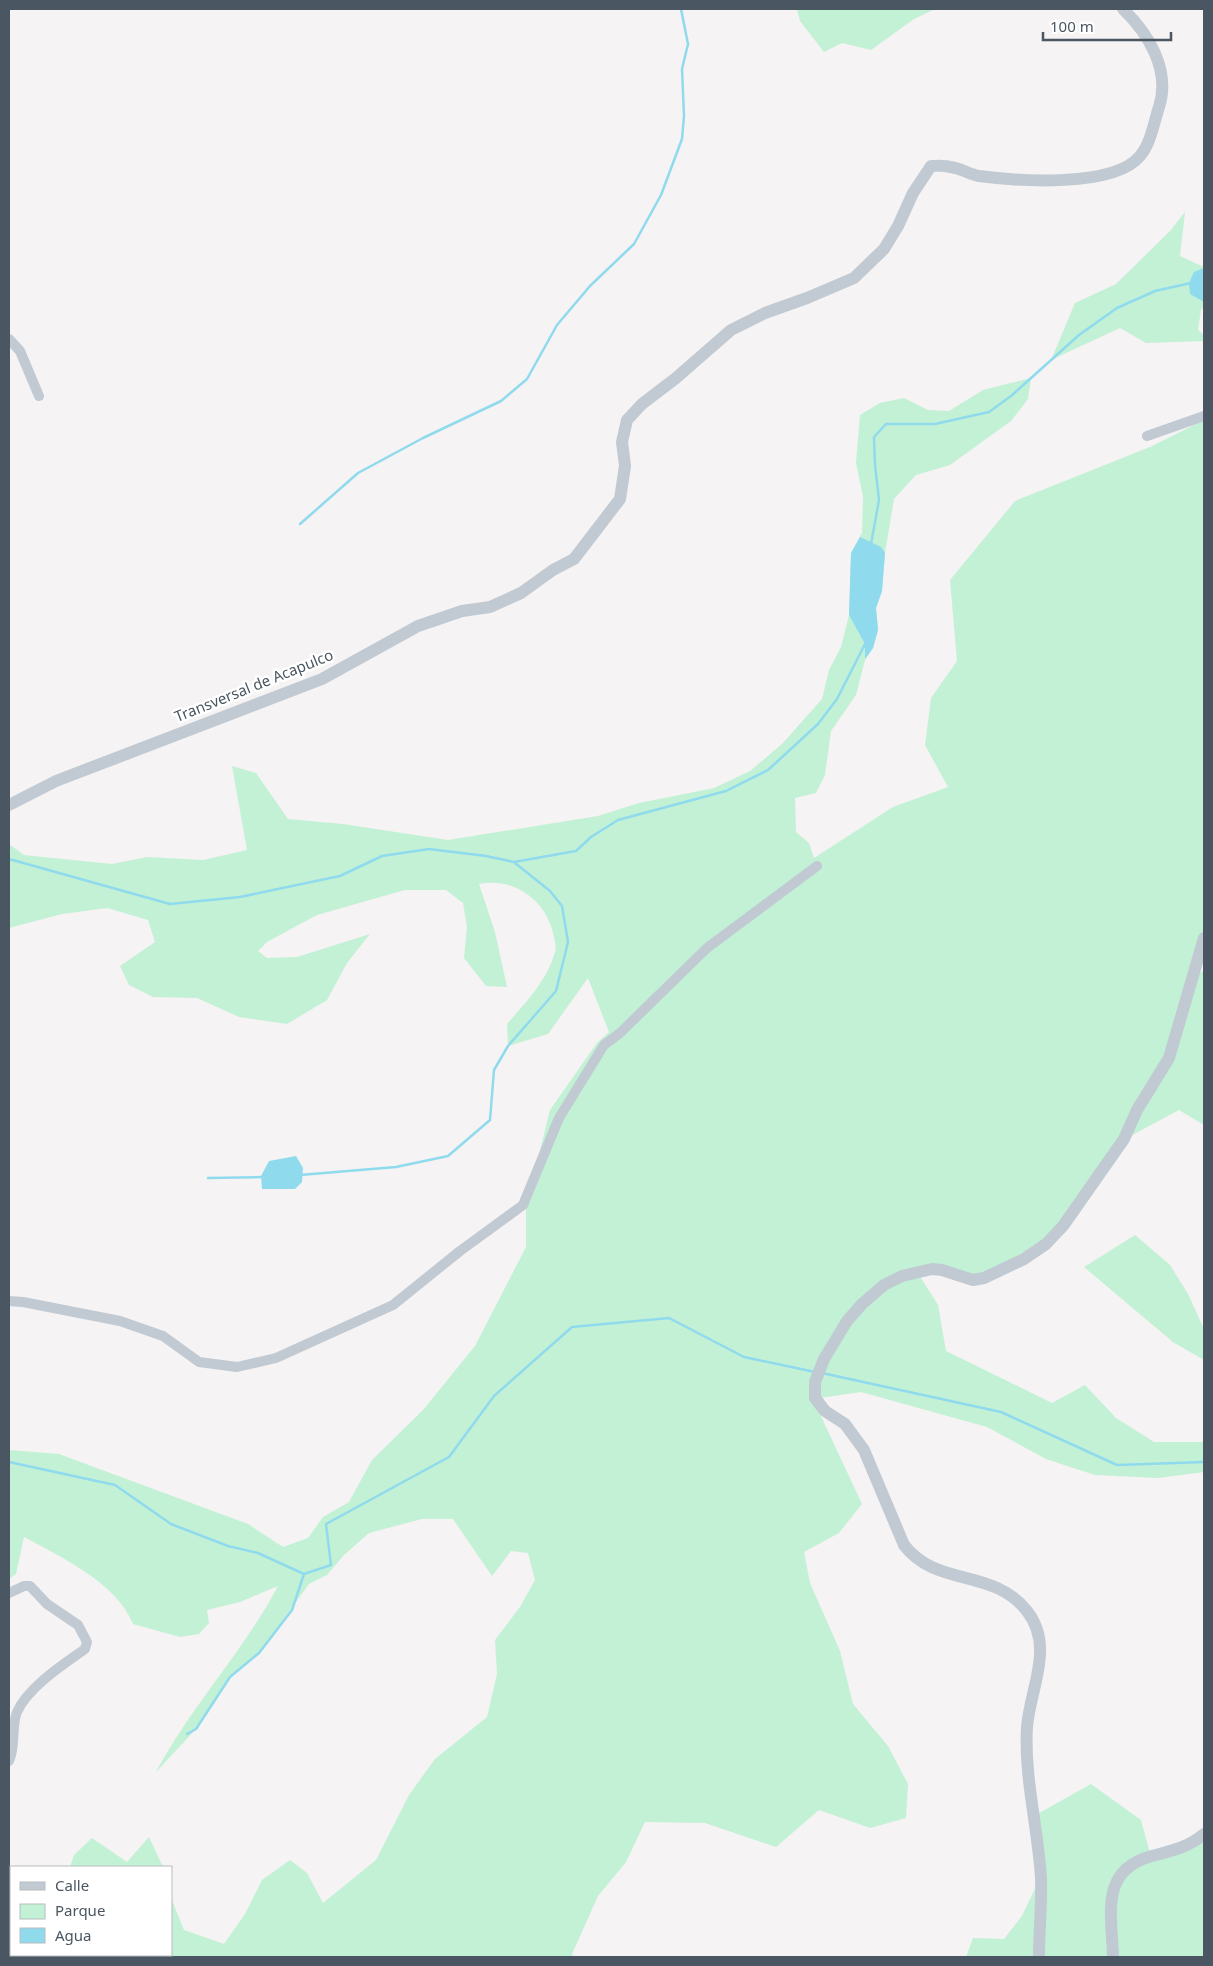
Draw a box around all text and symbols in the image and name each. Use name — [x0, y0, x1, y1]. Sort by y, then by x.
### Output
scale bar — [1043, 10, 1170, 42]
text: 100 m — [1050, 16, 1094, 36]
street label: Transversal de Acapulco — [171, 644, 336, 726]
legend — [10, 1866, 172, 1956]
text: Calle — [55, 1875, 89, 1895]
text: Parque — [55, 1900, 105, 1920]
text: Agua — [55, 1925, 92, 1945]

